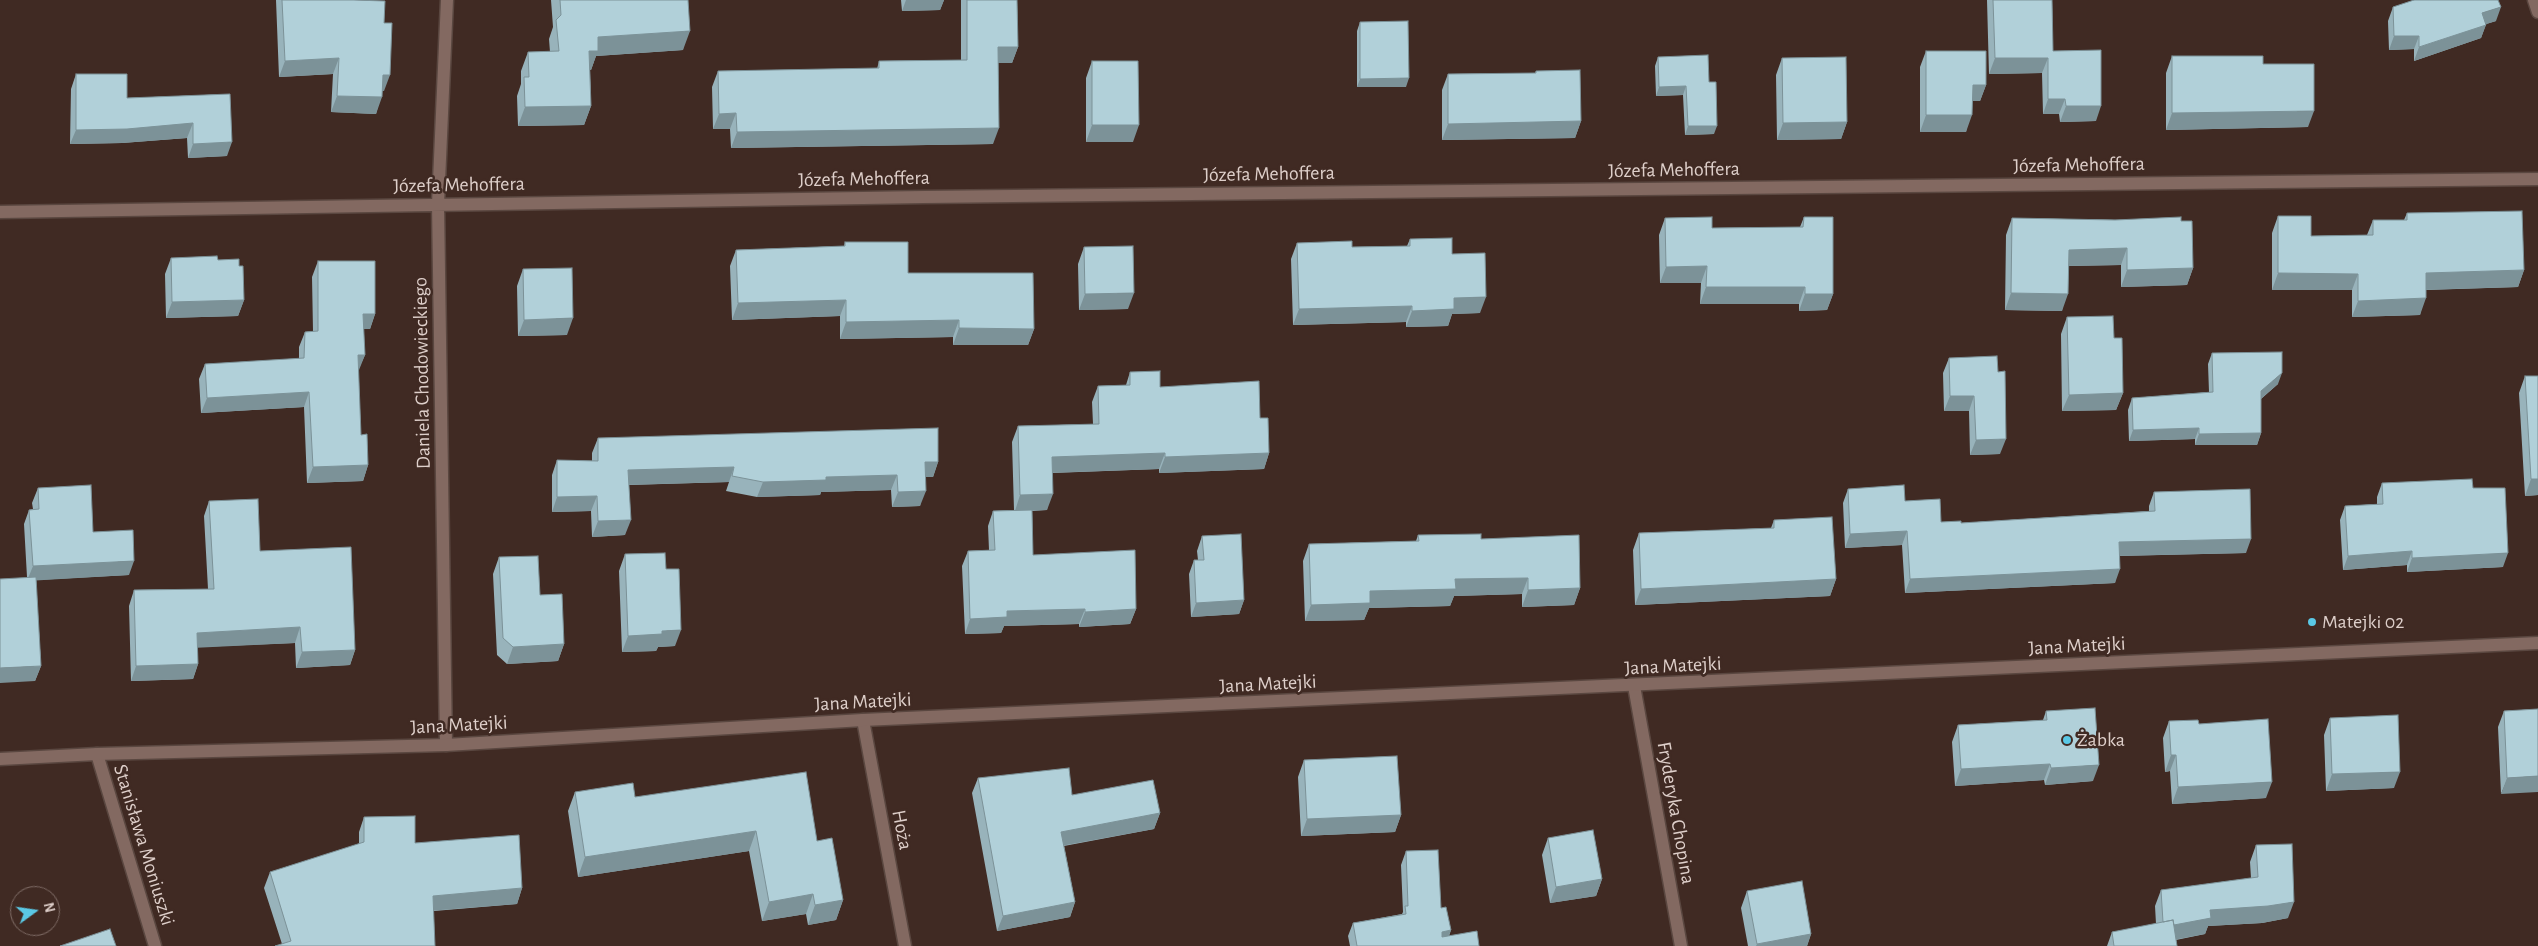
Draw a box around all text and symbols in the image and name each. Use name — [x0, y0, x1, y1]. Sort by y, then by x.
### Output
street label: Józefa Mehoffera — [2013, 152, 2145, 178]
street label: Józefa Mehoffera — [1608, 157, 1740, 183]
street label: Józefa Mehoffera — [1203, 161, 1335, 187]
street label: Józefa Mehoffera — [798, 166, 930, 192]
street label: Józefa Mehoffera — [393, 172, 525, 198]
street label: Daniela Chodowieckiego — [408, 277, 436, 469]
place label: Matejki 02 — [2322, 610, 2404, 634]
marker: Matejki 02 — [2306, 616, 2318, 628]
street label: Jana Matejki — [2028, 631, 2126, 661]
street label: Jana Matejki — [1624, 651, 1722, 681]
street label: Jana Matejki — [1219, 669, 1317, 699]
street label: Jana Matejki — [814, 687, 912, 717]
street label: Jana Matejki — [410, 710, 508, 740]
place label: Żabka — [2077, 728, 2125, 752]
marker: Żabka — [2061, 734, 2073, 746]
street label: Fryderyka Chopina — [1652, 740, 1700, 886]
street label: Stanisława Moniuszki — [108, 762, 180, 928]
street label: Hoża — [886, 808, 918, 852]
north arrow — [10, 886, 60, 936]
text: N — [41, 901, 57, 914]

